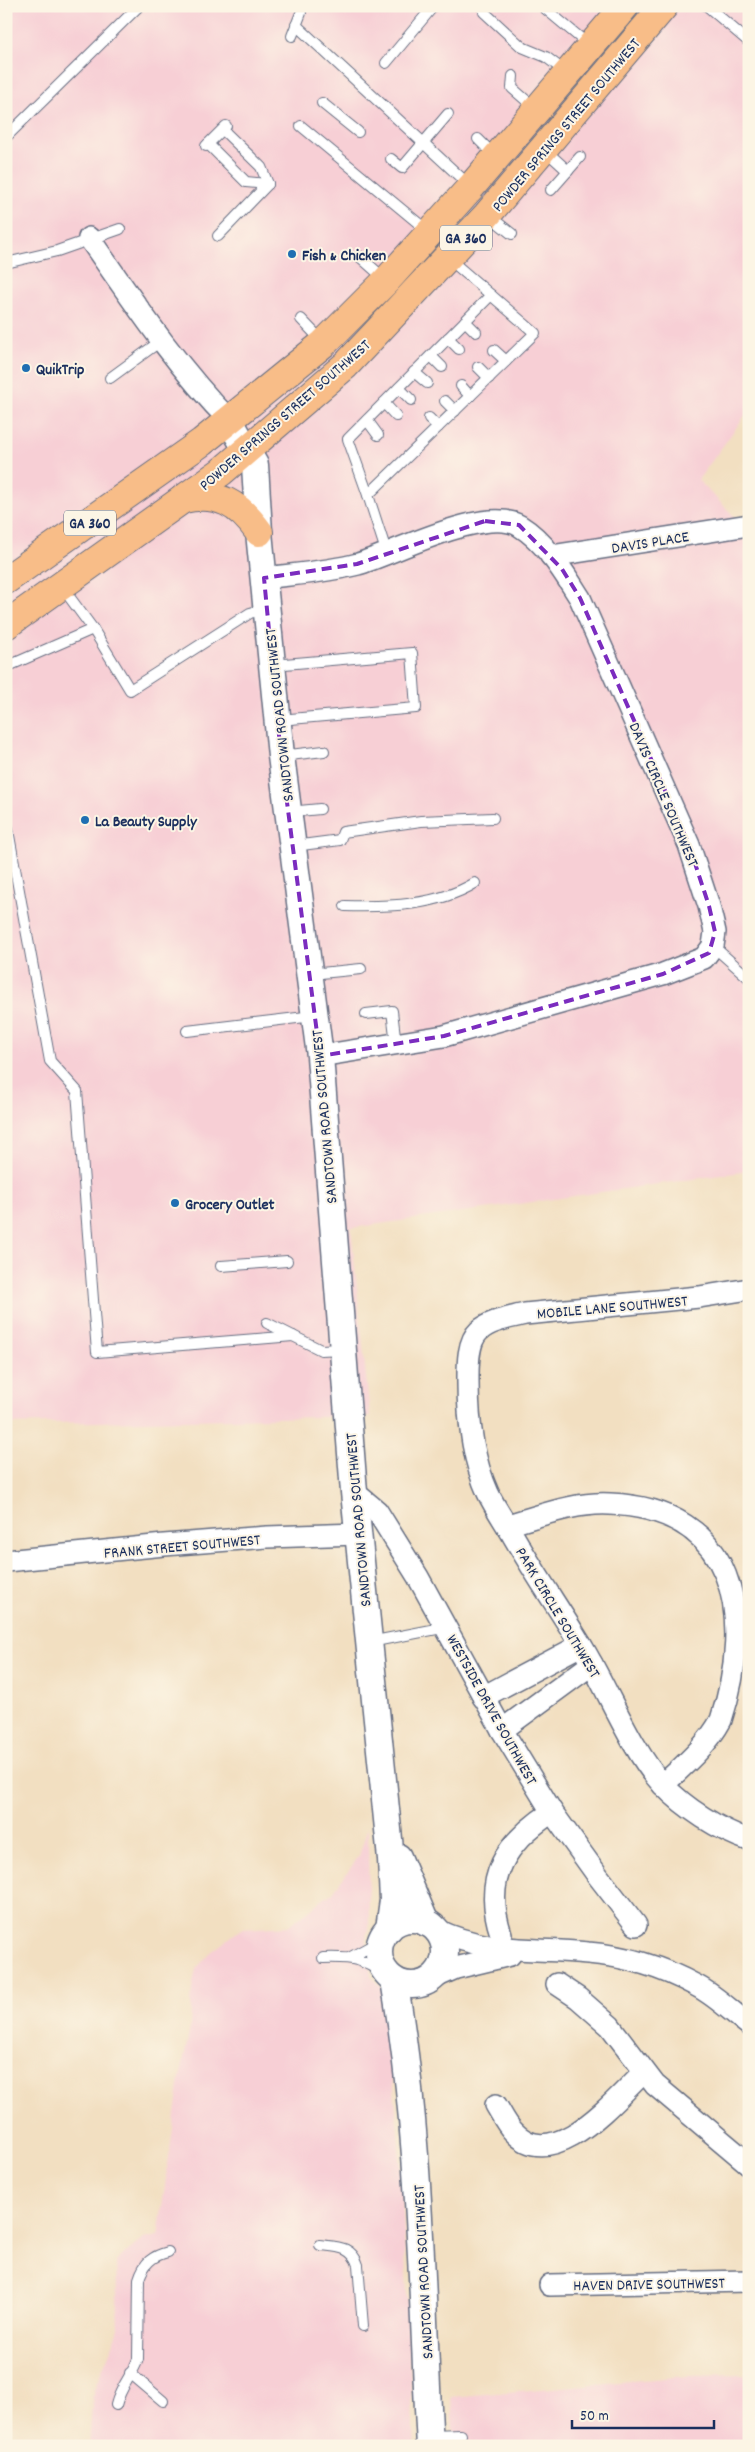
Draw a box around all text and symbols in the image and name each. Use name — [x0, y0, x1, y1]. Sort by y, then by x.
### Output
street label: POWDER SPRINGS STREET SOUTHWEST — [487, 33, 647, 218]
road number: GA 360 — [440, 226, 492, 250]
place label: Fish & Chicken — [302, 245, 386, 268]
marker: Fish & Chicken — [286, 248, 298, 260]
street label: POWDER SPRINGS STREET SOUTHWEST — [195, 334, 377, 497]
place label: QuikTrip — [36, 359, 84, 382]
marker: QuikTrip — [20, 362, 32, 374]
road number: GA 360 — [64, 510, 116, 536]
street label: DAVIS PLACE — [610, 526, 691, 561]
street label: SANDTOWN ROAD SOUTHWEST — [260, 626, 301, 803]
street label: DAVIS CIRCLE SOUTHWEST — [622, 719, 704, 871]
place label: La Beauty Supply — [95, 811, 198, 834]
marker: La Beauty Supply — [79, 814, 91, 826]
street label: SANDTOWN ROAD SOUTHWEST — [306, 1028, 345, 1205]
place label: Grocery Outlet — [185, 1194, 275, 1217]
marker: Grocery Outlet — [169, 1197, 181, 1209]
street label: MOBILE LANE SOUTHWEST — [536, 1290, 689, 1327]
street label: SANDTOWN ROAD SOUTHWEST — [340, 1431, 379, 1608]
street label: FRANK STREET SOUTHWEST — [103, 1529, 262, 1566]
street label: PARK CIRCLE SOUTHWEST — [509, 1543, 605, 1684]
street label: WESTSIDE DRIVE SOUTHWEST — [440, 1631, 542, 1790]
street label: SANDTOWN ROAD SOUTHWEST — [408, 2184, 441, 2360]
street label: HAVEN DRIVE SOUTHWEST — [573, 2273, 726, 2298]
scale bar — [572, 2397, 715, 2429]
text: 50 m — [580, 2406, 609, 2428]

